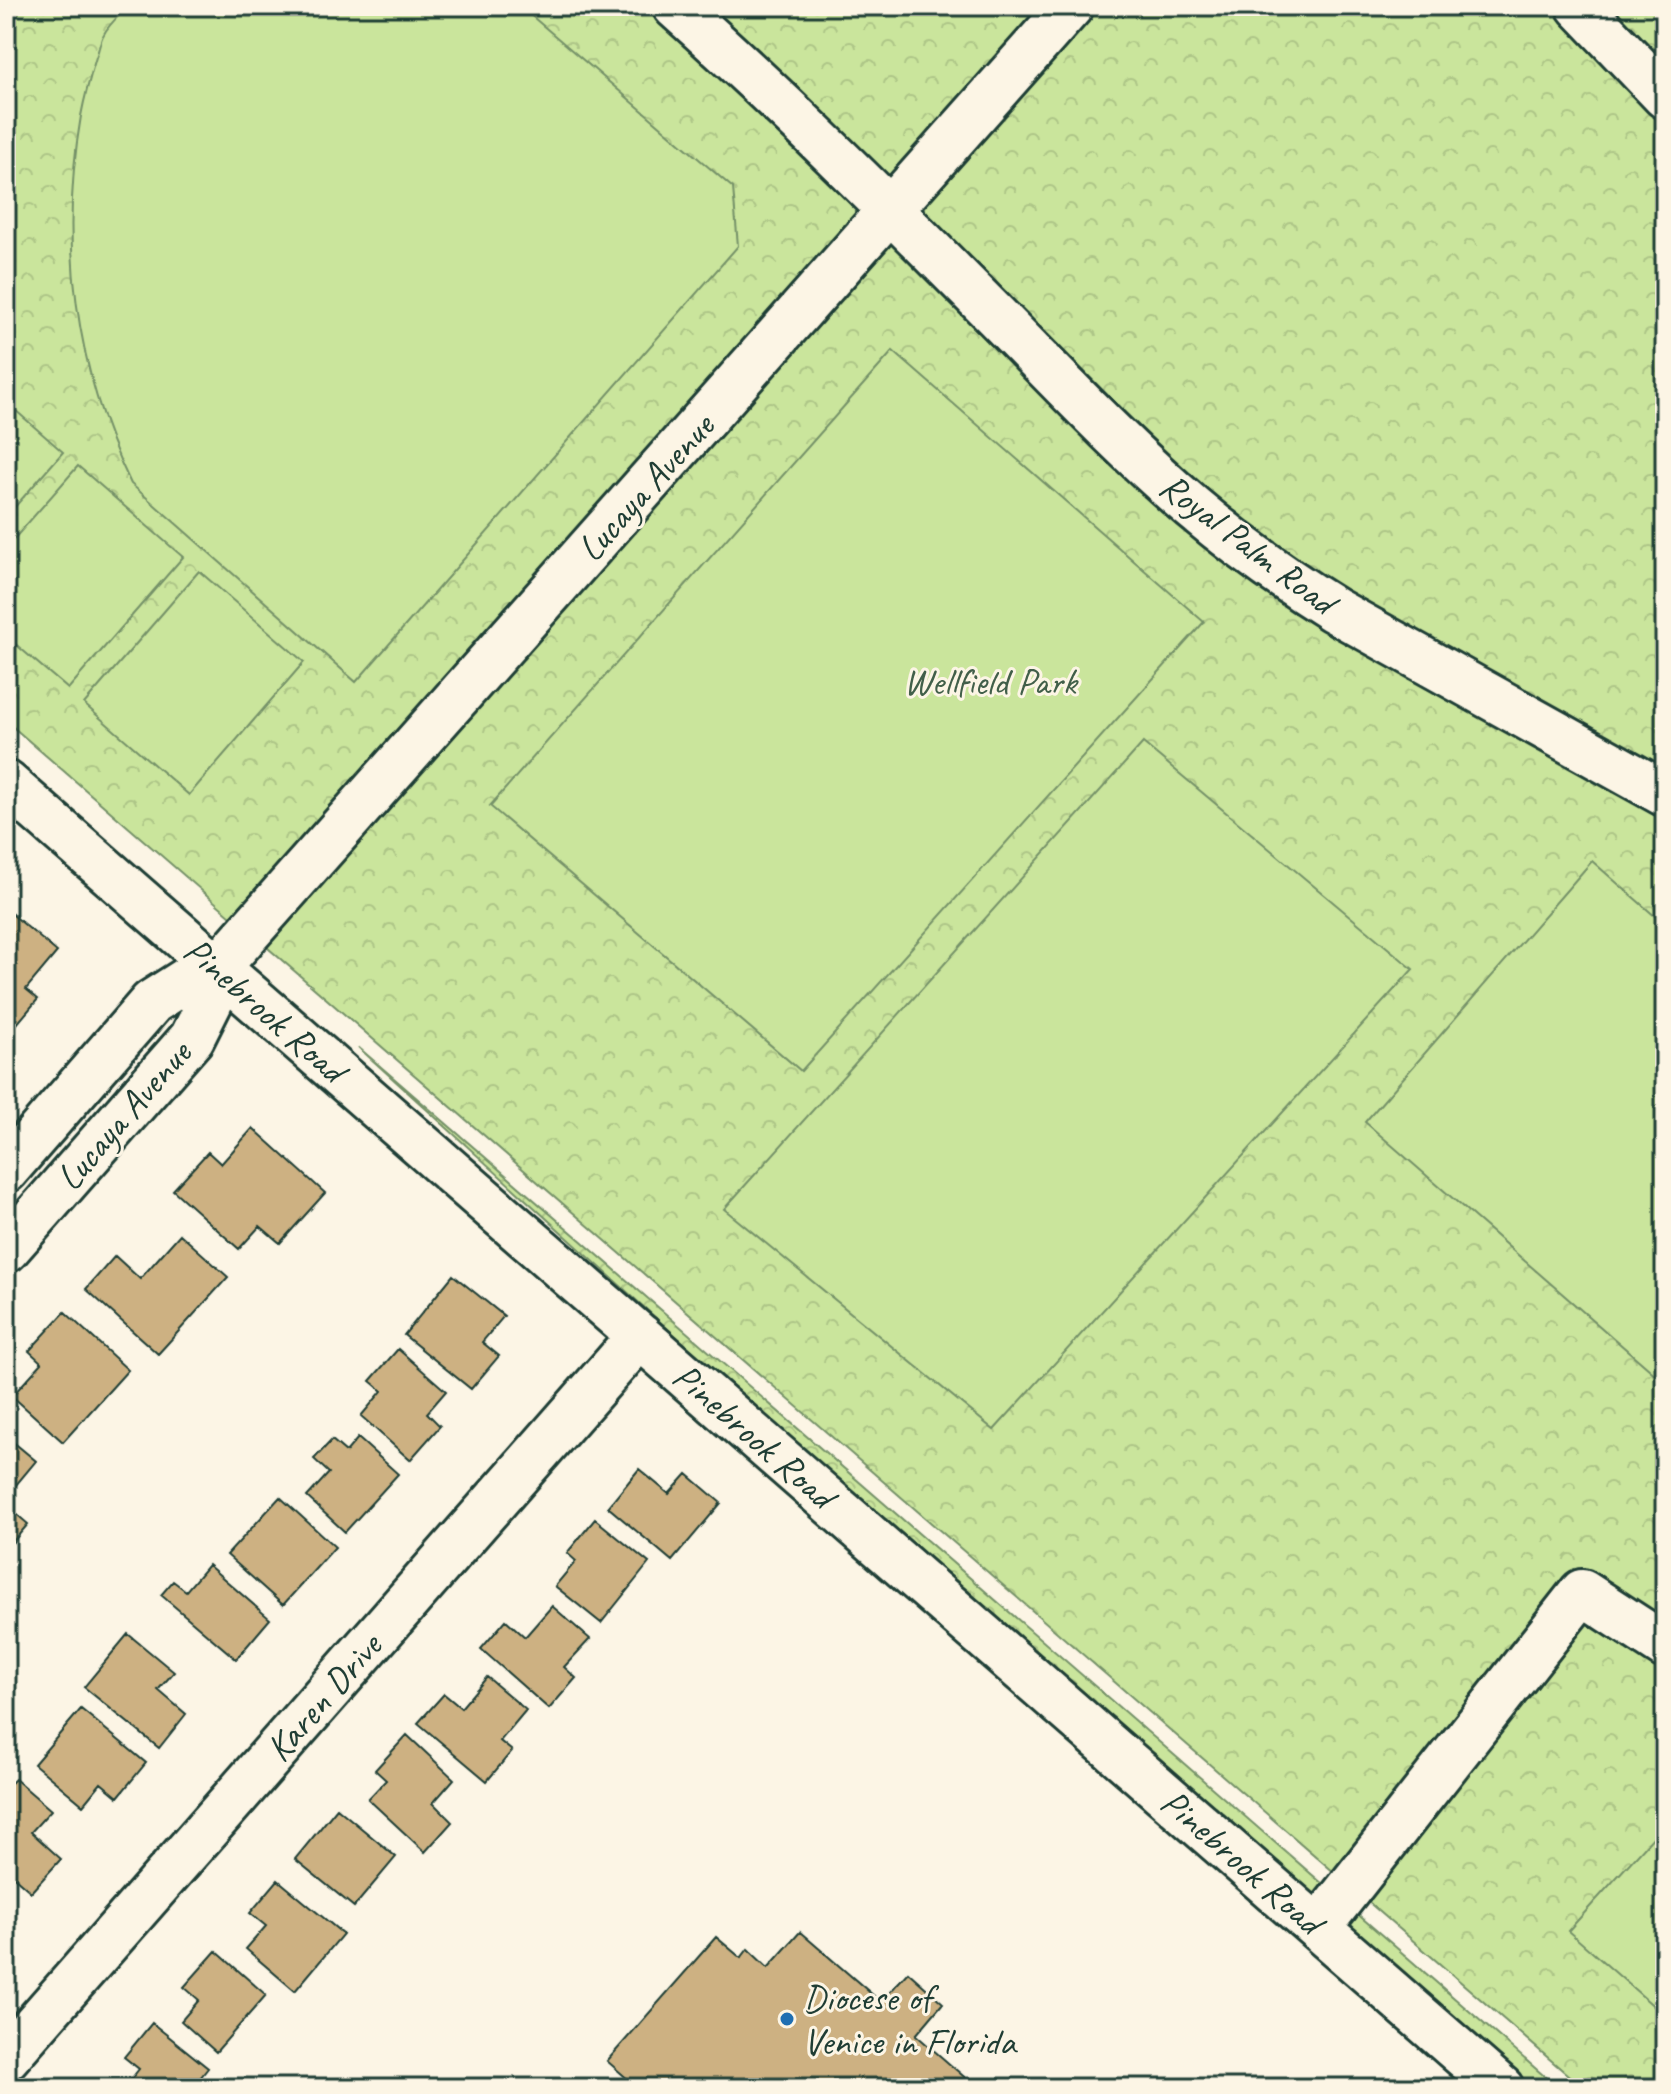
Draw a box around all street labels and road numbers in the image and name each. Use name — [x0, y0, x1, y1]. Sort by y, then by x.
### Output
street label: Lucaya Avenue — [567, 402, 726, 571]
street label: Royal Palm Road — [1151, 462, 1350, 628]
street label: Pinebrook Road — [174, 926, 360, 1096]
street label: Lucaya Avenue — [46, 1029, 203, 1200]
street label: Pinebrook Road — [663, 1352, 849, 1522]
street label: Karen Drive — [255, 1622, 393, 1771]
street label: Pinebrook Road — [1151, 1778, 1337, 1948]

